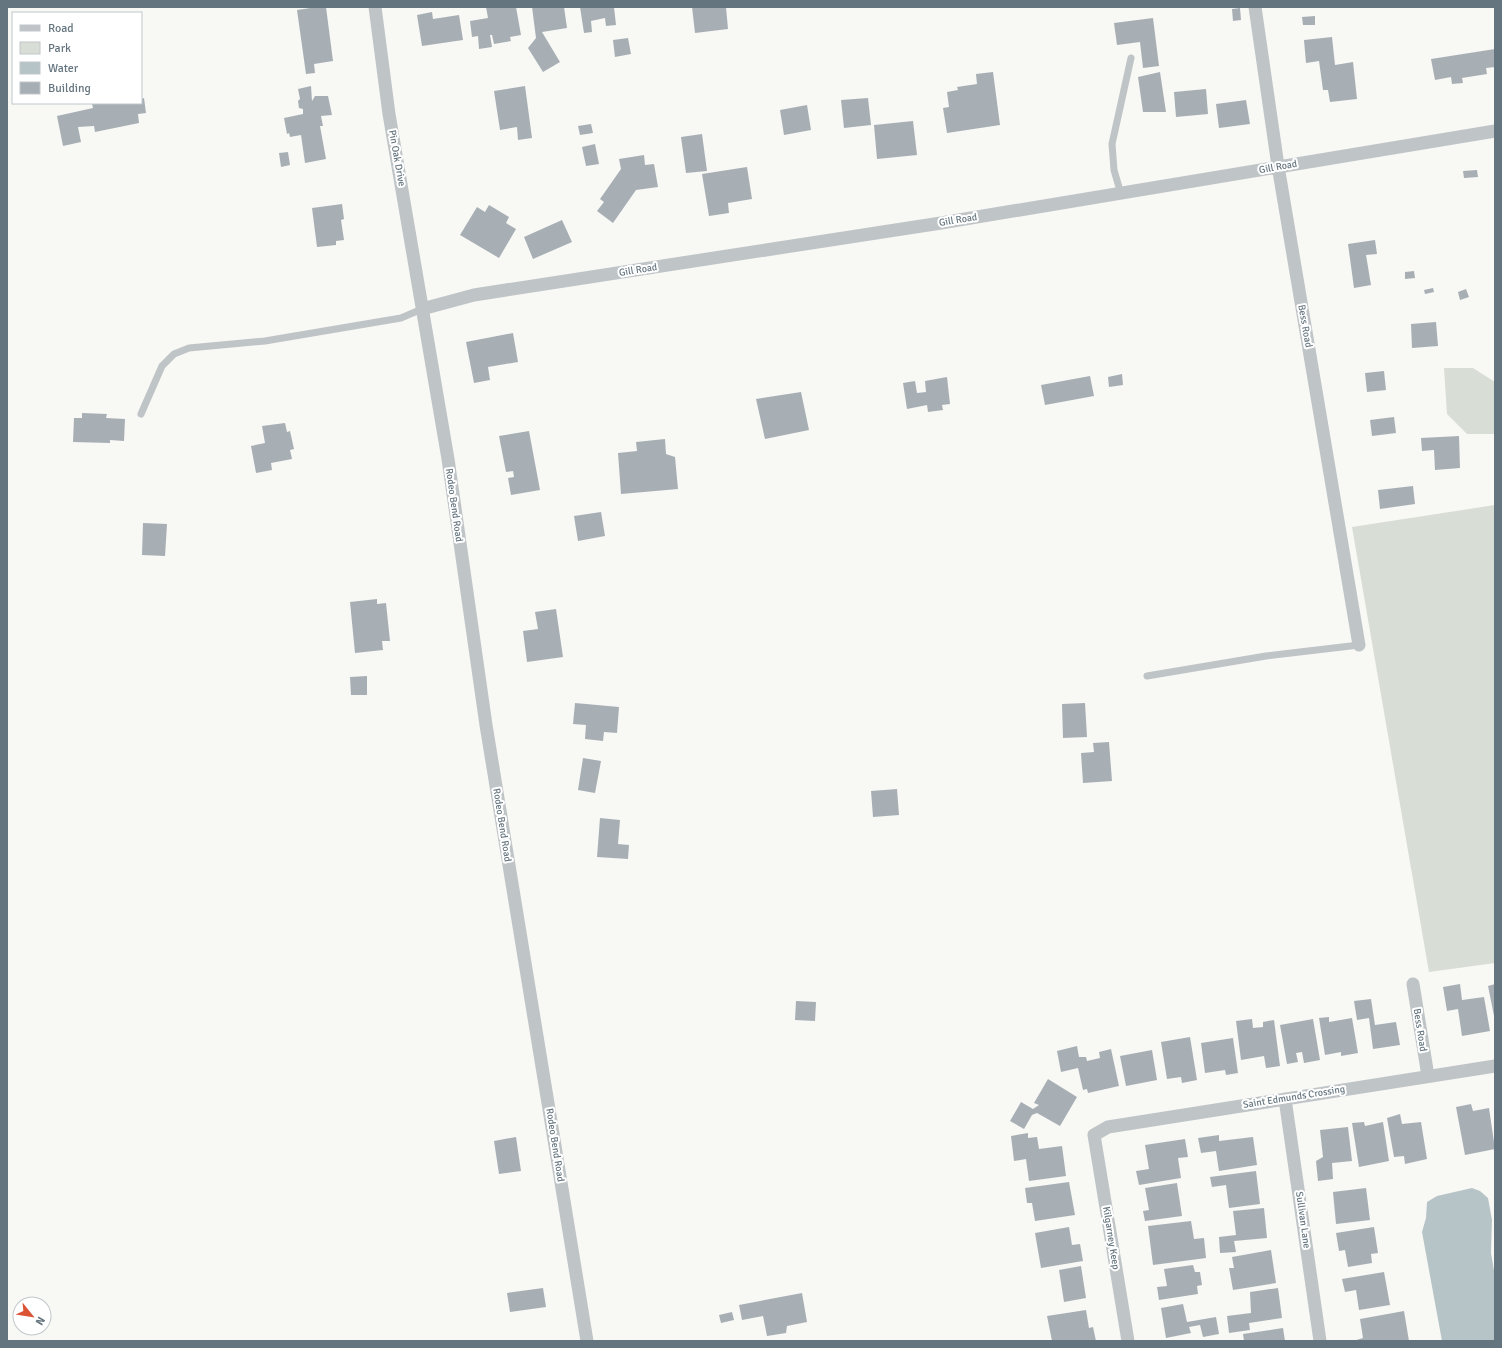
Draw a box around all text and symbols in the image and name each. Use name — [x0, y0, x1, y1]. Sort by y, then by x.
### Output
legend — [12, 12, 142, 104]
text: Road — [48, 21, 74, 36]
text: Park — [48, 41, 71, 56]
text: Water — [48, 61, 79, 76]
text: Building — [48, 81, 91, 96]
street label: Pin Oak Drive — [386, 129, 408, 187]
street label: Gill Road — [1258, 158, 1298, 176]
street label: Gill Road — [938, 211, 978, 229]
street label: Gill Road — [618, 261, 658, 279]
street label: Bess Road — [1295, 304, 1315, 348]
street label: Rodeo Bend Road — [443, 467, 465, 543]
street label: Rodeo Bend Road — [490, 787, 514, 863]
street label: Bess Road — [1411, 1008, 1429, 1052]
street label: Saint Edmunds Crossing — [1242, 1083, 1346, 1111]
street label: Rodeo Bend Road — [543, 1107, 567, 1183]
street label: Sullivan Lane — [1293, 1191, 1313, 1249]
street label: Kilgarney Keep — [1100, 1206, 1122, 1270]
north arrow — [12, 1296, 52, 1336]
text: N — [33, 1314, 48, 1327]

